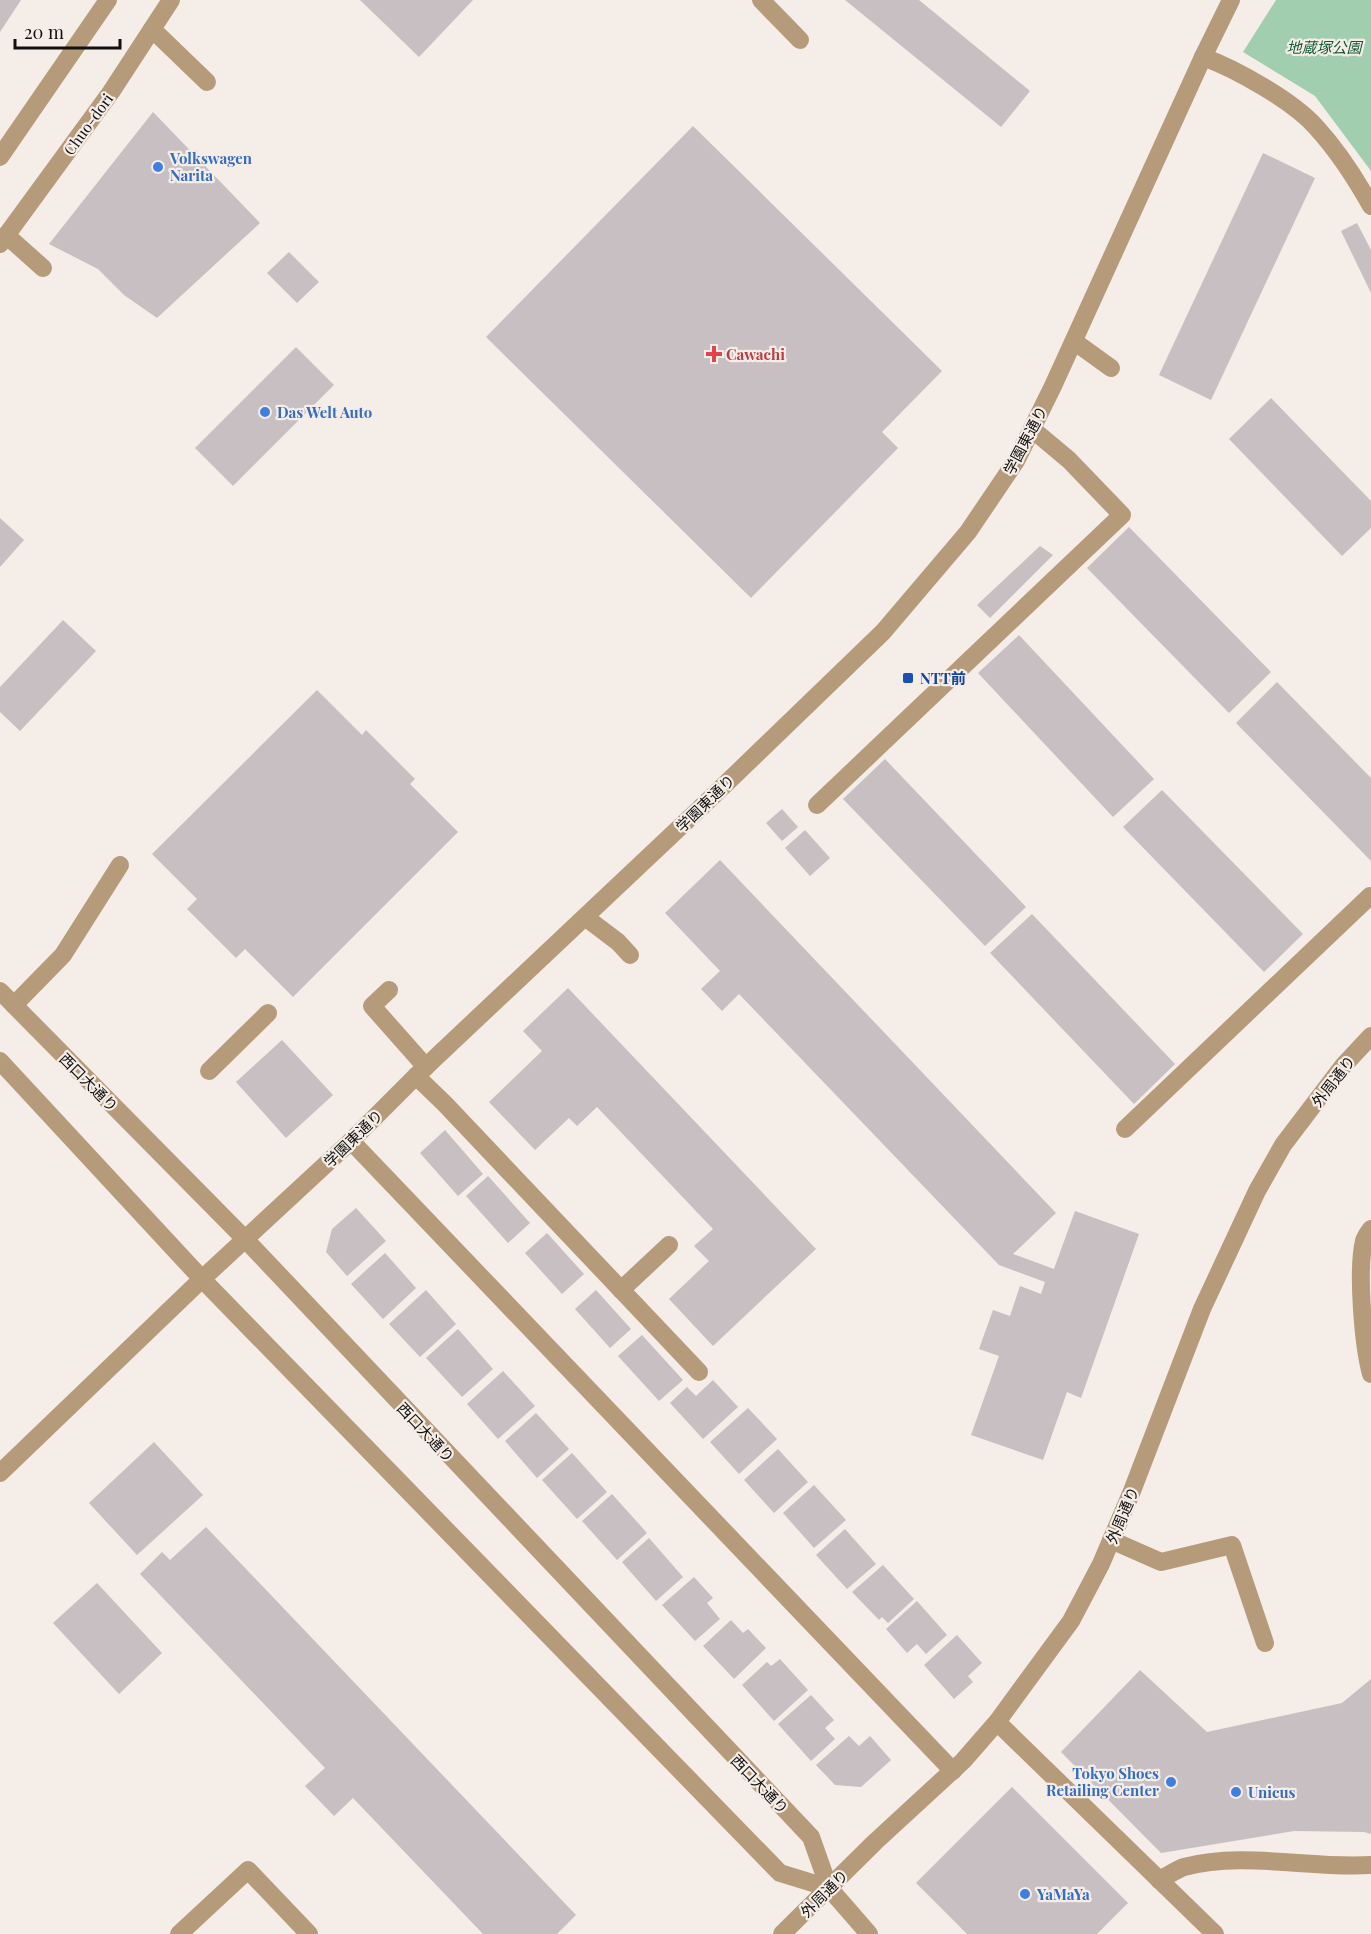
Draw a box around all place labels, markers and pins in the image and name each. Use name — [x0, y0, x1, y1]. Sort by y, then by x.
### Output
place label: Volkswagen Narita — [169, 148, 253, 185]
marker: Volkswagen Narita — [151, 160, 165, 174]
place label: Cawachi — [726, 344, 785, 364]
marker: Cawachi — [707, 347, 721, 361]
place label: Das Welt Auto — [277, 402, 372, 422]
marker: Das Welt Auto — [258, 405, 272, 419]
place label: NTT前 — [920, 668, 966, 688]
marker: NTT前 — [901, 671, 915, 685]
place label: Tokyo Shoes Retailing Center — [1046, 1763, 1159, 1800]
marker: Tokyo Shoes Retailing Center — [1164, 1775, 1178, 1789]
place label: Unicus — [1248, 1782, 1296, 1802]
marker: Unicus — [1229, 1785, 1243, 1799]
place label: YaMaYa — [1036, 1884, 1090, 1904]
marker: YaMaYa — [1018, 1887, 1032, 1901]

